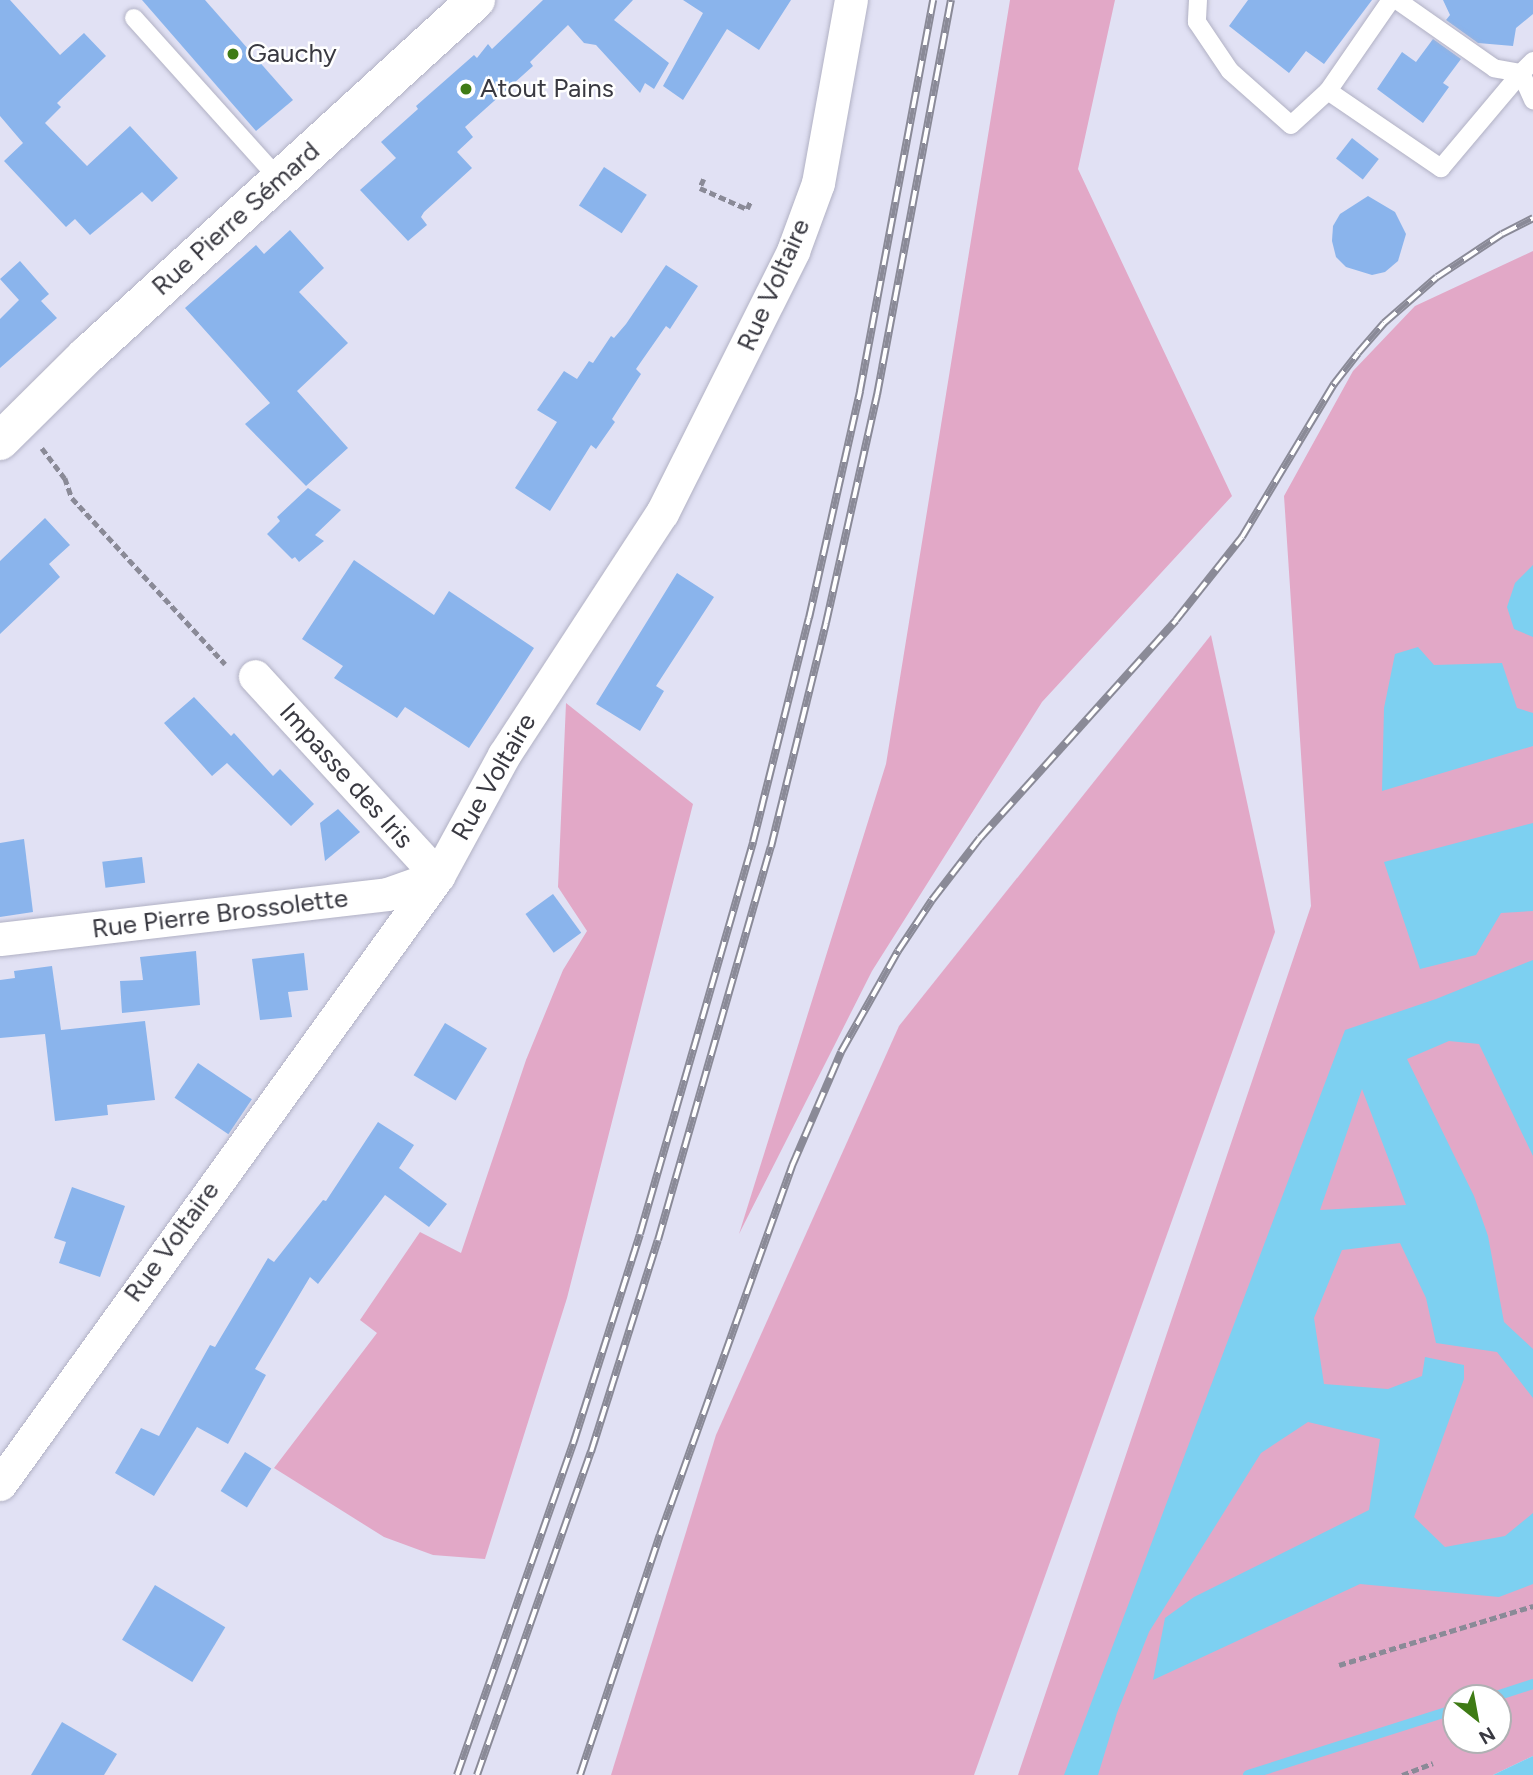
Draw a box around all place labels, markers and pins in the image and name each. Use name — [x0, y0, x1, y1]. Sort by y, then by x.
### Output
place label: Gauchy — [247, 38, 337, 70]
marker: Gauchy — [225, 46, 241, 62]
place label: Atout Pains — [480, 73, 614, 105]
marker: Atout Pains — [458, 81, 474, 97]

